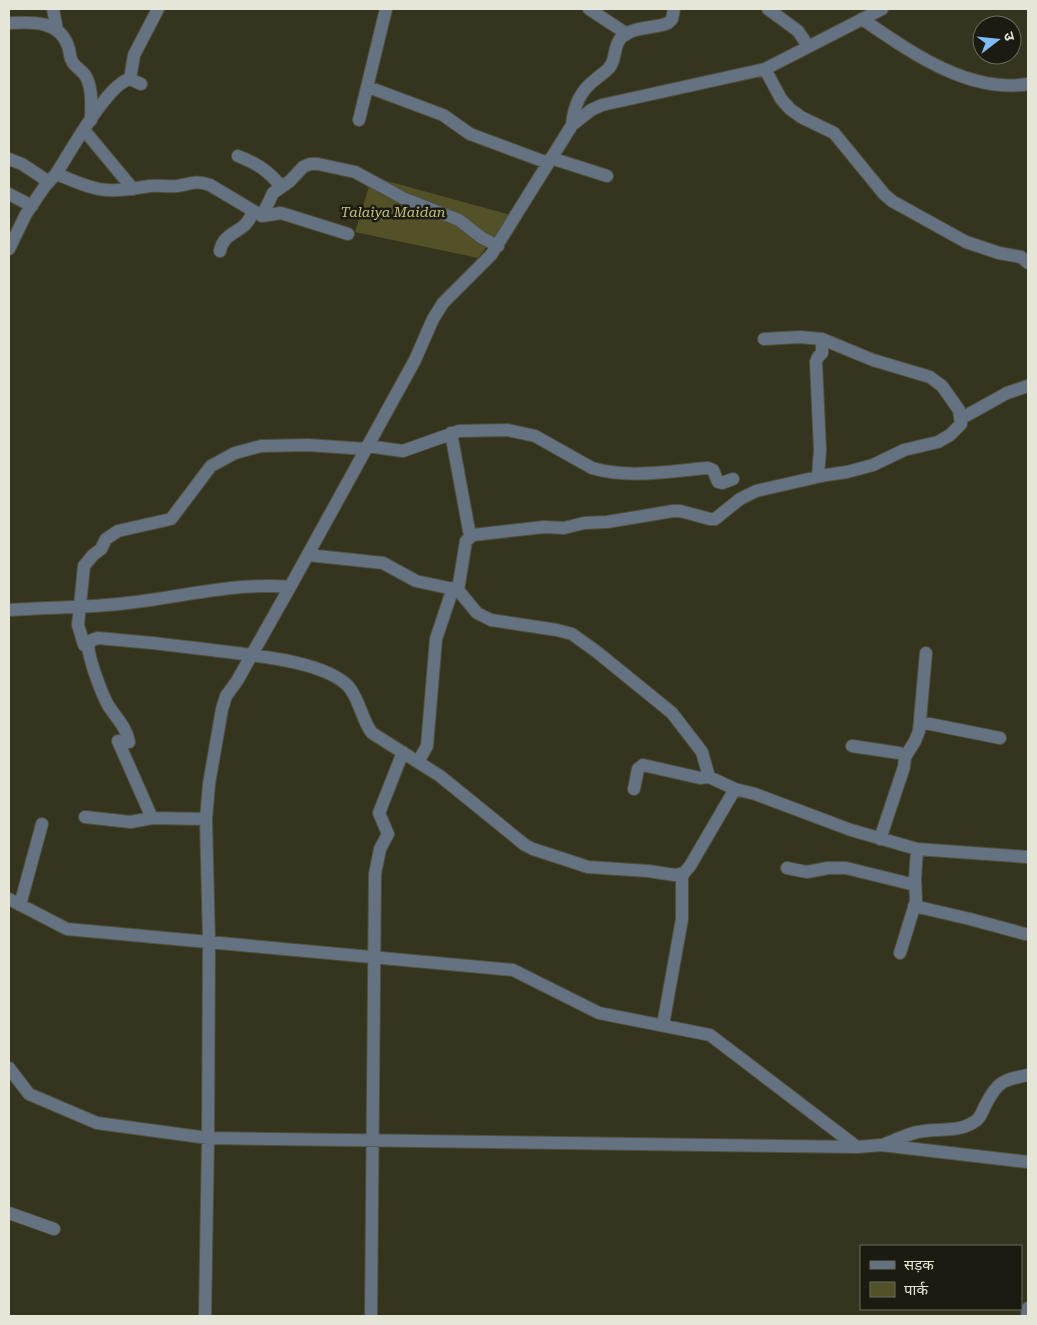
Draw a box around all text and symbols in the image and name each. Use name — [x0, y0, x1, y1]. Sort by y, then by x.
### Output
north arrow — [972, 15, 1022, 65]
text: उ — [1001, 30, 1019, 43]
park label: Talaiya Maidan — [340, 204, 446, 220]
legend — [860, 1245, 1022, 1310]
text: सड़क — [904, 1256, 934, 1274]
text: पार्क — [904, 1281, 928, 1299]

